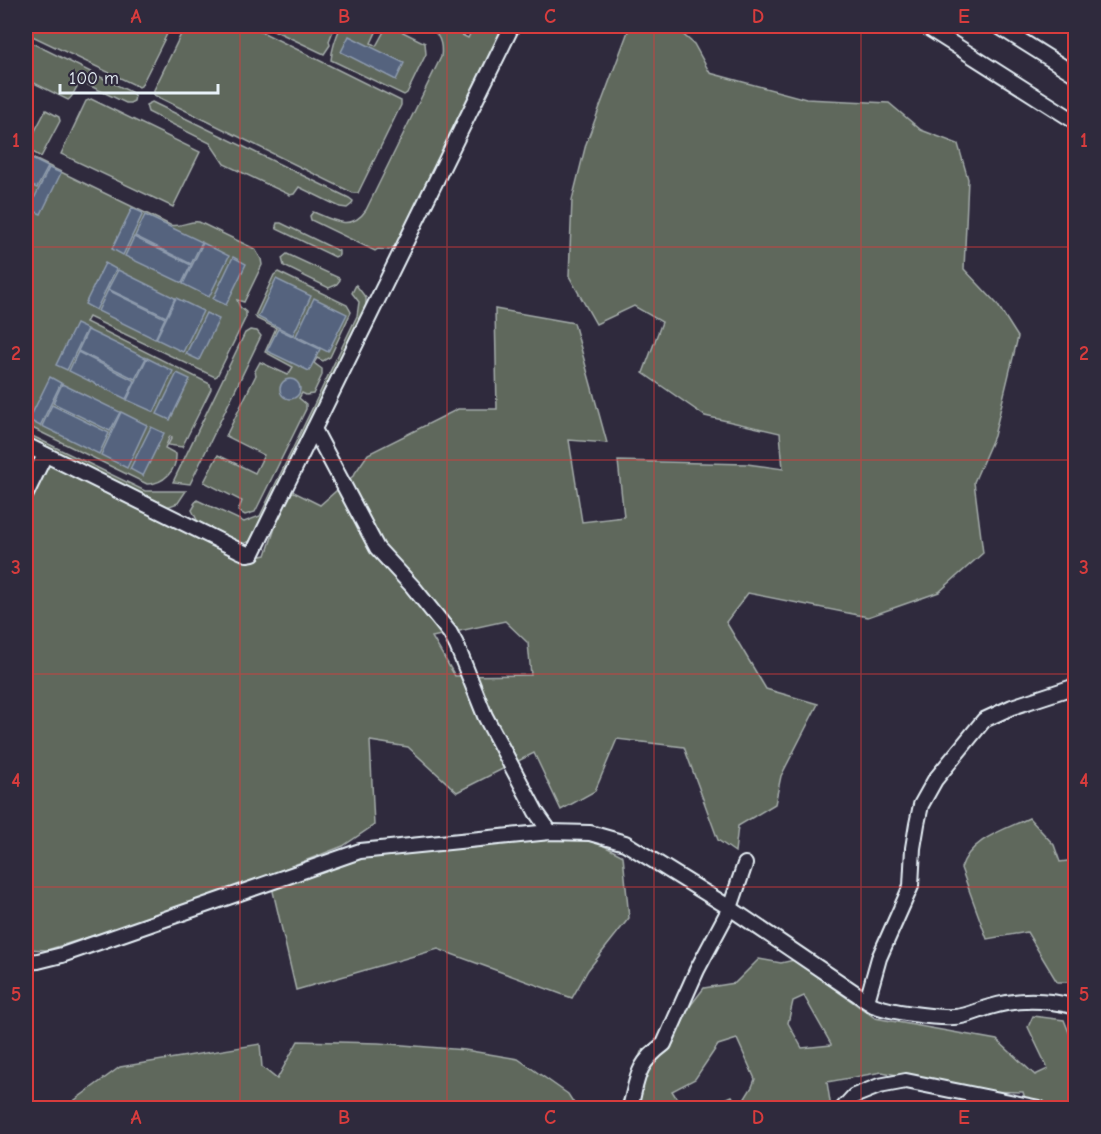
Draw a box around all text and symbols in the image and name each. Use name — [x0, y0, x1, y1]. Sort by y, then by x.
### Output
text: A — [130, 5, 142, 28]
text: B — [338, 5, 350, 28]
text: C — [544, 5, 556, 28]
text: D — [752, 5, 764, 28]
text: E — [958, 5, 970, 28]
scale bar — [60, 57, 218, 95]
text: 100 m — [69, 68, 119, 89]
text: 1 — [12, 129, 20, 152]
text: 1 — [1080, 129, 1088, 152]
text: 2 — [11, 342, 21, 365]
text: 2 — [1079, 342, 1089, 365]
text: 3 — [11, 556, 21, 579]
text: 3 — [1079, 556, 1089, 579]
text: 4 — [11, 769, 21, 792]
text: 4 — [1079, 769, 1089, 792]
text: 5 — [11, 983, 21, 1006]
text: 5 — [1079, 983, 1089, 1006]
text: A — [130, 1106, 142, 1129]
text: B — [338, 1106, 350, 1129]
text: C — [544, 1106, 556, 1129]
text: D — [752, 1106, 764, 1129]
text: E — [958, 1106, 970, 1129]

